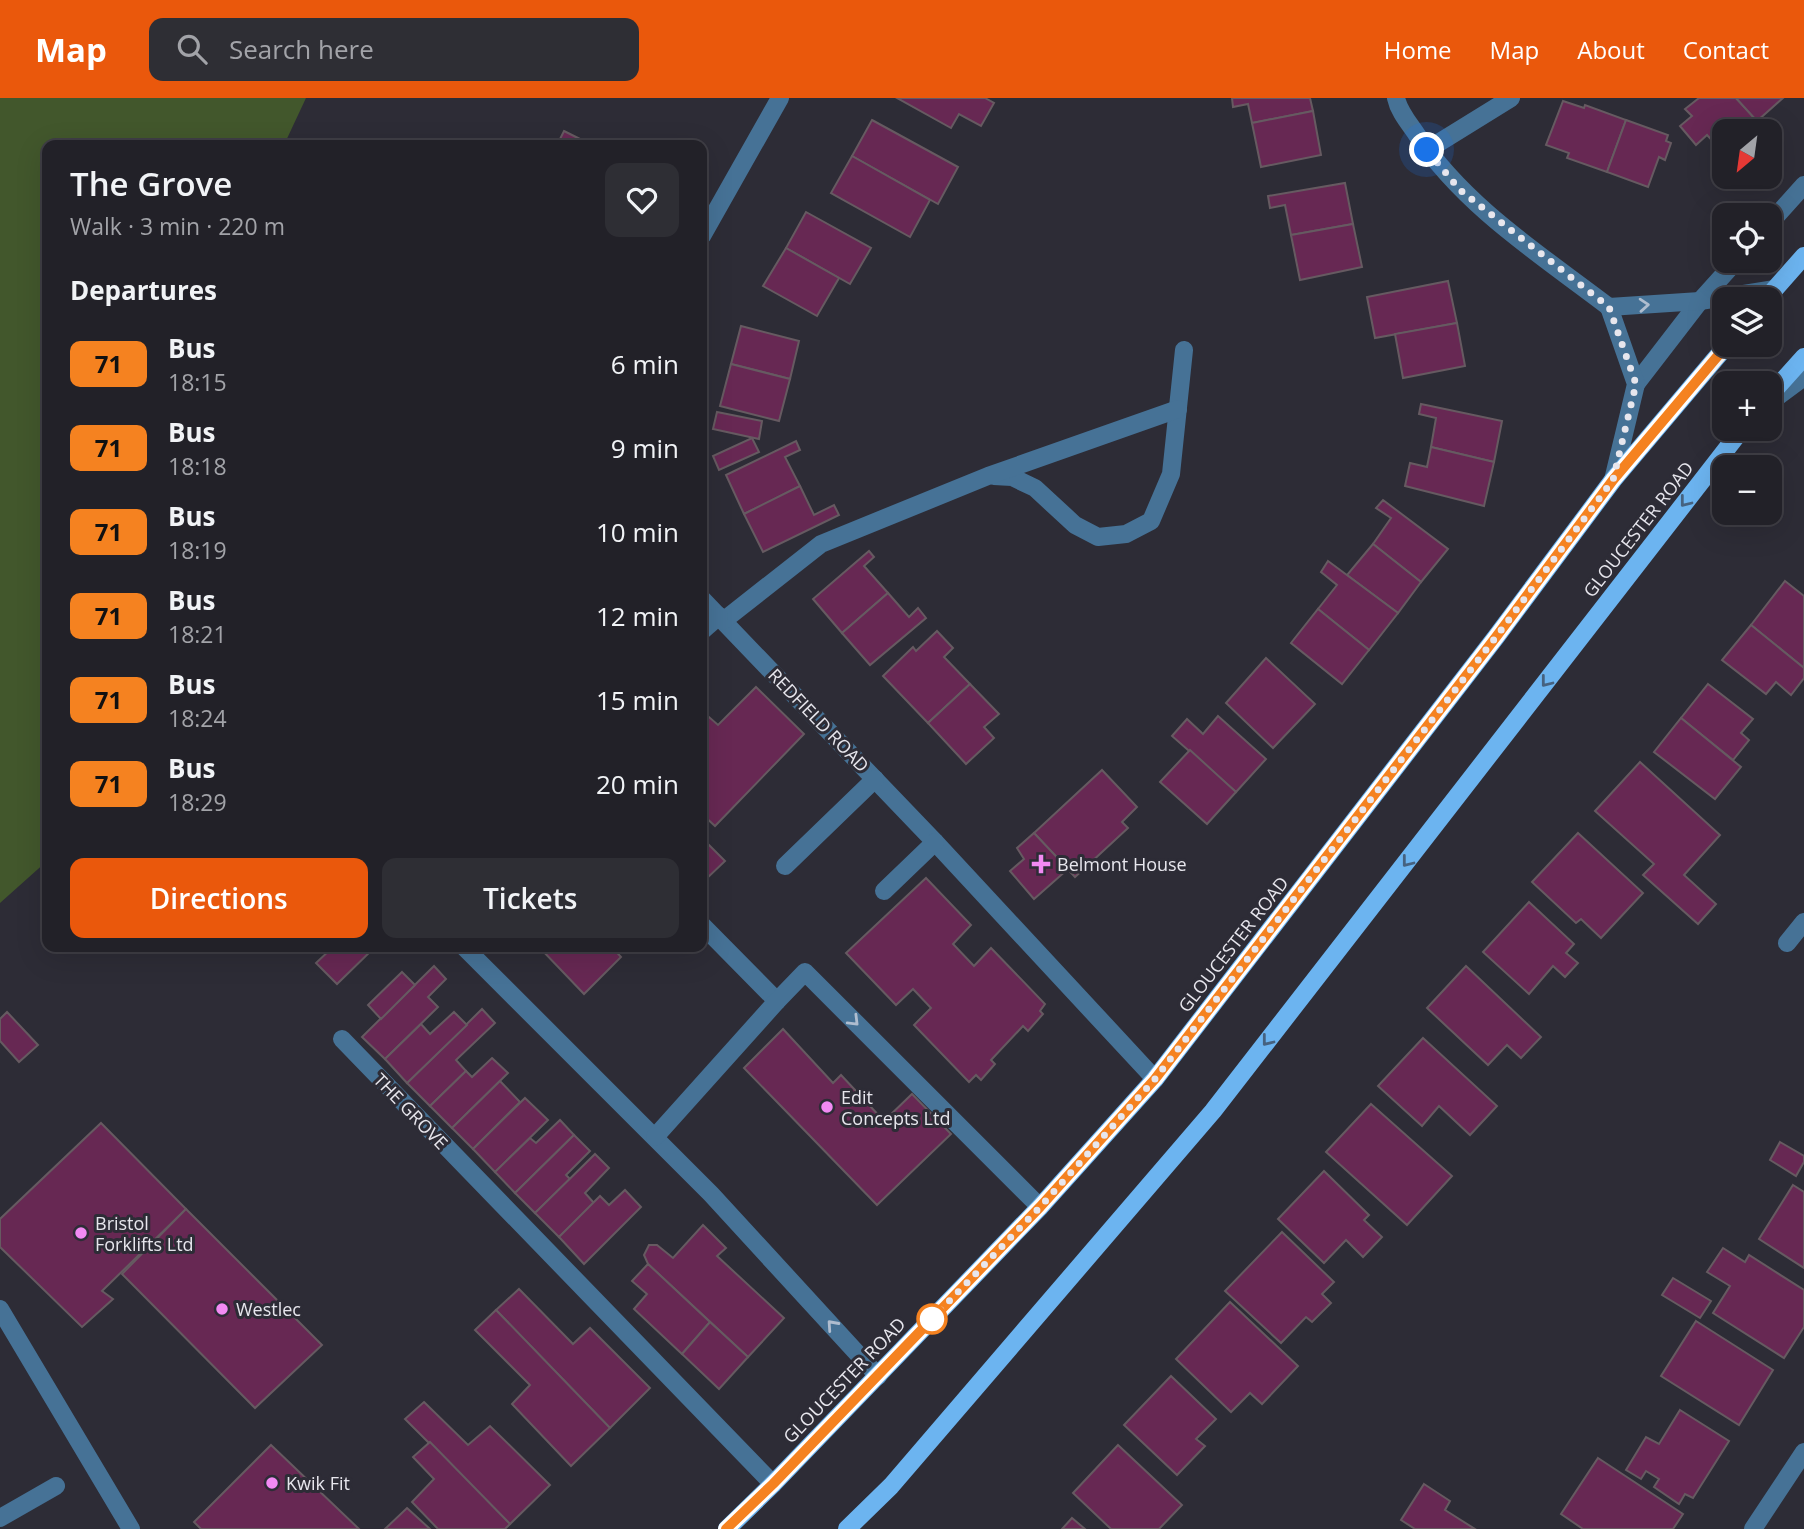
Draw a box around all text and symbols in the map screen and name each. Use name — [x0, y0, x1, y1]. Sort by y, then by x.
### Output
search box — [149, 18, 639, 81]
text: Map — [35, 27, 107, 72]
icon: search — [173, 30, 211, 68]
text: Search here — [229, 31, 374, 67]
text: Home — [1384, 33, 1452, 66]
text: Map — [1490, 33, 1539, 66]
text: About — [1577, 33, 1645, 66]
text: Contact — [1683, 33, 1769, 66]
north arrow — [1712, 119, 1782, 189]
map controls — [1712, 119, 1782, 525]
your location — [1409, 132, 1444, 167]
text: The Grove — [70, 161, 232, 206]
button: heart — [605, 163, 679, 237]
button: locate — [1712, 203, 1782, 273]
text: Walk · 3 min · 220 m — [70, 210, 285, 242]
text: Departures — [70, 272, 217, 308]
button: layers — [1712, 287, 1782, 357]
one-way arrow — [1638, 298, 1649, 313]
text: Bus — [168, 330, 215, 366]
text: 6 min — [611, 346, 679, 382]
text: 71 — [95, 347, 122, 380]
text: 18:15 — [168, 366, 227, 398]
button: + — [1712, 371, 1782, 441]
text: Bus — [168, 414, 215, 450]
text: 9 min — [611, 430, 679, 466]
text: 71 — [95, 431, 122, 464]
text: 18:18 — [168, 450, 227, 482]
button: − — [1712, 455, 1782, 525]
street label: GLOUCESTER ROAD — [1577, 456, 1699, 602]
one-way arrow — [1681, 494, 1694, 507]
text: Bus — [168, 498, 215, 534]
text: 10 min — [596, 514, 679, 550]
text: 71 — [95, 515, 122, 548]
text: 18:19 — [168, 534, 227, 566]
text: Bus — [168, 582, 215, 618]
text: 12 min — [596, 598, 679, 634]
text: 71 — [95, 599, 122, 632]
text: 18:21 — [168, 618, 227, 650]
street label: REDFIELD ROAD — [763, 663, 875, 777]
text: Bus — [168, 666, 215, 702]
one-way arrow — [1542, 675, 1555, 687]
text: 15 min — [596, 682, 679, 718]
text: 71 — [95, 683, 122, 716]
text: 18:24 — [168, 702, 227, 734]
text: Bus — [168, 750, 215, 786]
text: 20 min — [596, 766, 679, 802]
text: 71 — [95, 767, 122, 800]
text: 18:29 — [168, 786, 227, 818]
place label: Belmont House — [1057, 852, 1187, 876]
marker: Belmont House — [1031, 854, 1051, 874]
one-way arrow — [1402, 854, 1415, 867]
button: Directions — [70, 858, 368, 938]
button: Tickets — [382, 858, 679, 938]
street label: GLOUCESTER ROAD — [1172, 871, 1294, 1017]
one-way arrow — [845, 1012, 858, 1025]
one-way arrow — [1263, 1034, 1276, 1046]
street label: THE GROVE — [369, 1068, 453, 1154]
place label: Edit Concepts Ltd — [841, 1085, 950, 1130]
marker: Edit Concepts Ltd — [819, 1099, 835, 1115]
place label: Bristol Forklifts Ltd — [95, 1211, 194, 1256]
marker: Bristol Forklifts Ltd — [73, 1225, 89, 1241]
place label: Westlec — [236, 1297, 301, 1321]
marker: Westlec — [214, 1301, 230, 1317]
unlabelled marker — [917, 1304, 947, 1334]
street label: GLOUCESTER ROAD — [778, 1312, 910, 1448]
one-way arrow — [828, 1320, 840, 1333]
place label: Kwik Fit — [286, 1471, 350, 1495]
marker: Kwik Fit — [264, 1475, 280, 1491]

